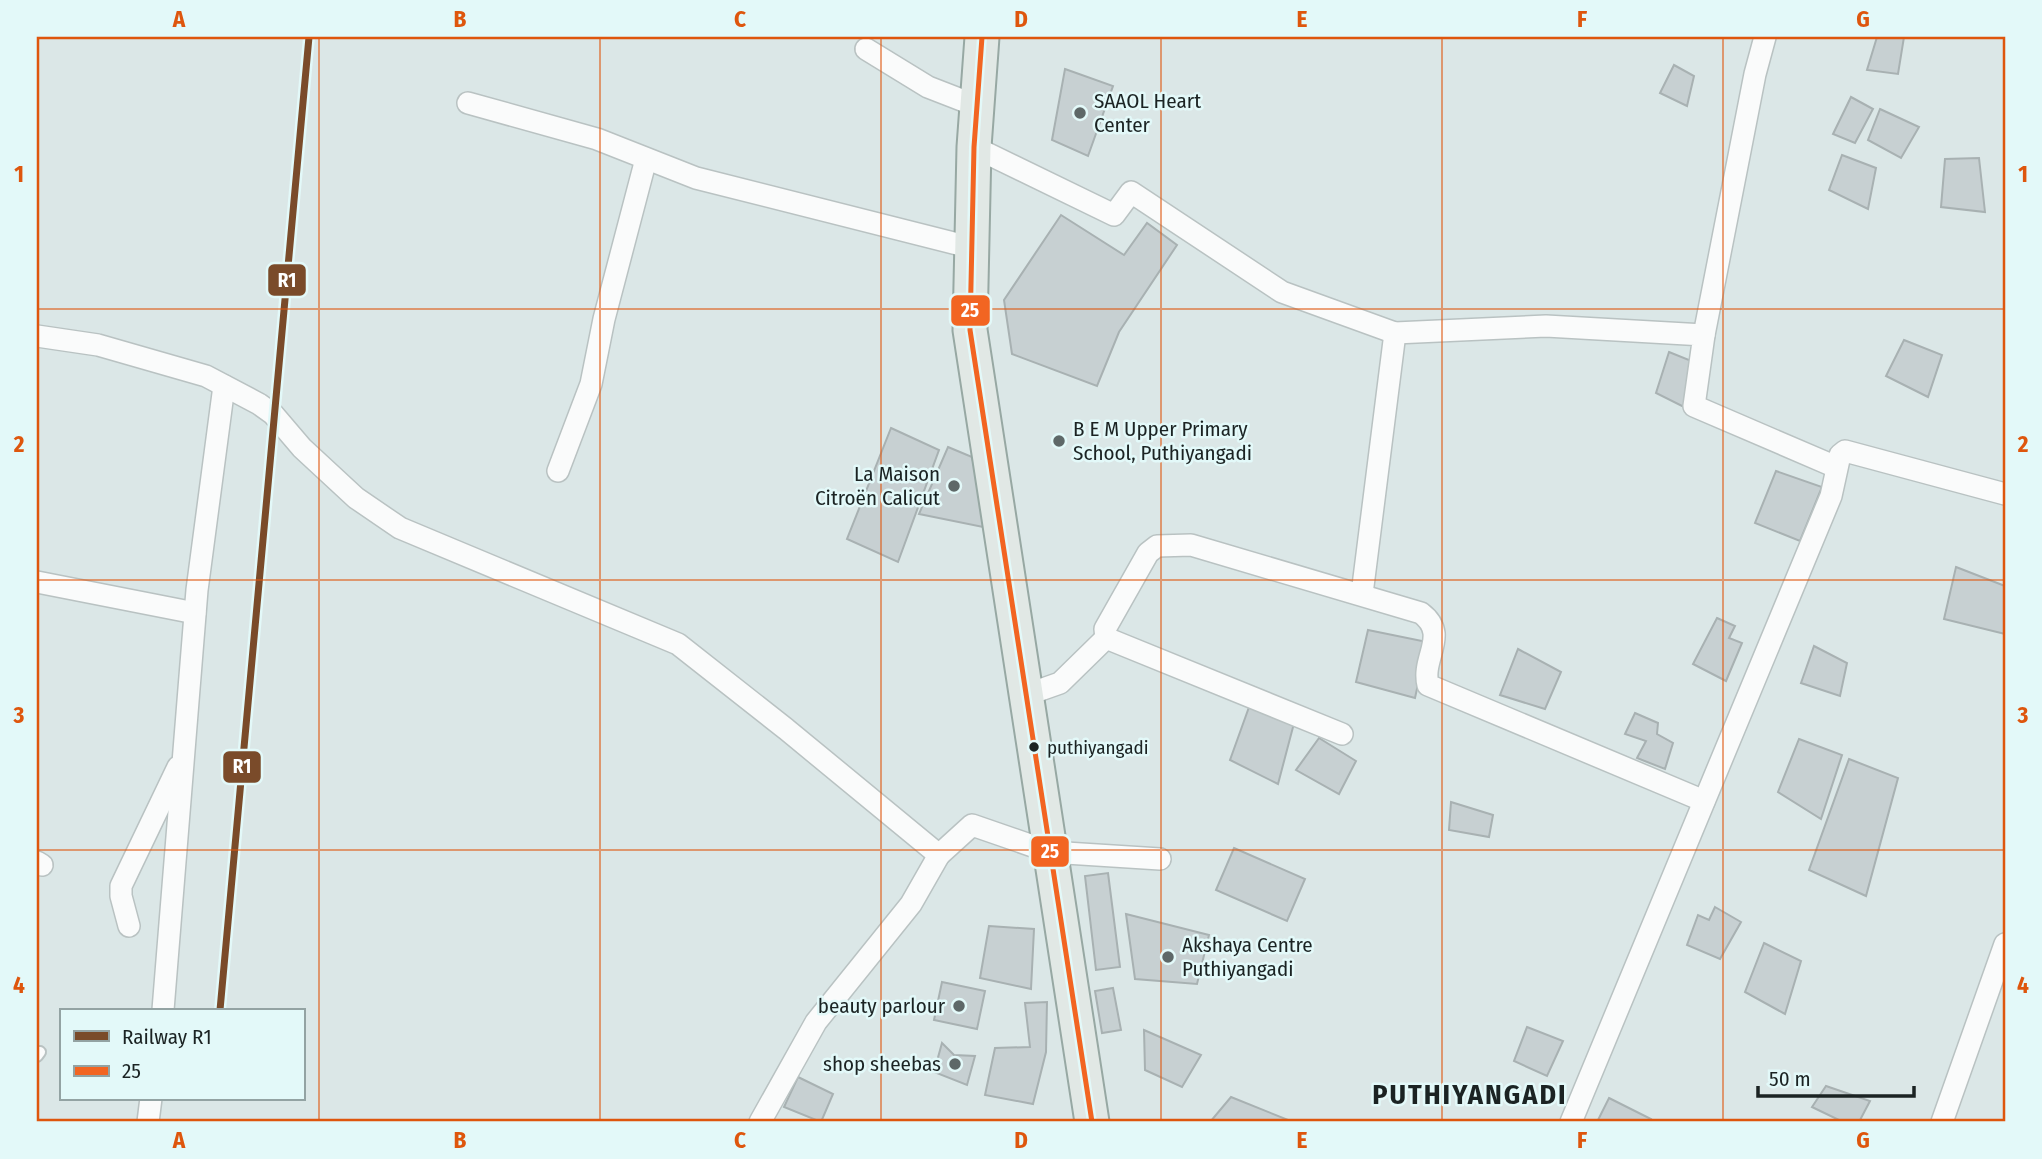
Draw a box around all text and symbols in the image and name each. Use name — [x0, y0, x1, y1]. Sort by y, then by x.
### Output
text: A — [172, 5, 186, 33]
text: B — [454, 5, 467, 33]
text: C — [734, 5, 746, 33]
text: D — [1014, 5, 1028, 33]
text: E — [1297, 5, 1308, 33]
text: F — [1577, 5, 1587, 33]
text: G — [1856, 5, 1870, 33]
place label: SAAOL Heart Center — [1094, 88, 1201, 138]
marker: SAAOL Heart Center — [1072, 105, 1088, 121]
text: 1 — [14, 160, 24, 188]
text: 1 — [2018, 160, 2028, 188]
line badge: R1 — [267, 263, 307, 297]
text: R1 — [278, 269, 296, 292]
line badge: 25 — [950, 294, 991, 327]
text: 25 — [960, 299, 979, 322]
place label: B E M Upper Primary School, Puthiyangadi — [1073, 416, 1252, 466]
text: 2 — [13, 430, 25, 458]
text: 2 — [2017, 430, 2029, 458]
marker: B E M Upper Primary School, Puthiyangadi — [1051, 433, 1067, 449]
place label: La Maison Citroën Calicut — [815, 461, 940, 511]
marker: La Maison Citroën Calicut — [946, 478, 962, 494]
text: 3 — [13, 701, 25, 729]
text: 3 — [2017, 701, 2029, 729]
place label: puthiyangadi — [1047, 736, 1148, 759]
marker: puthiyangadi — [1027, 740, 1041, 754]
line badge: R1 — [222, 750, 262, 784]
text: R1 — [233, 755, 251, 778]
line badge: 25 — [1030, 835, 1070, 868]
text: 25 — [1040, 840, 1059, 863]
place label: Akshaya Centre Puthiyangadi — [1182, 932, 1313, 982]
marker: Akshaya Centre Puthiyangadi — [1160, 949, 1176, 965]
text: 4 — [13, 971, 25, 999]
text: 4 — [2017, 971, 2029, 999]
place label: beauty parlour — [818, 993, 946, 1019]
marker: beauty parlour — [951, 998, 967, 1014]
legend — [60, 1009, 304, 1100]
text: Railway R1 — [122, 1024, 212, 1050]
place label: shop sheebas — [823, 1051, 941, 1077]
scale bar — [1758, 1054, 1914, 1098]
marker: shop sheebas — [947, 1056, 963, 1072]
text: 25 — [122, 1058, 141, 1084]
text: 50 m — [1769, 1066, 1811, 1092]
district label: PUTHIYANGADI — [1372, 1078, 1568, 1111]
text: A — [172, 1126, 186, 1154]
text: B — [454, 1126, 467, 1154]
text: C — [734, 1126, 746, 1154]
text: D — [1014, 1126, 1028, 1154]
text: E — [1297, 1126, 1308, 1154]
text: F — [1577, 1126, 1587, 1154]
text: G — [1856, 1126, 1870, 1154]

